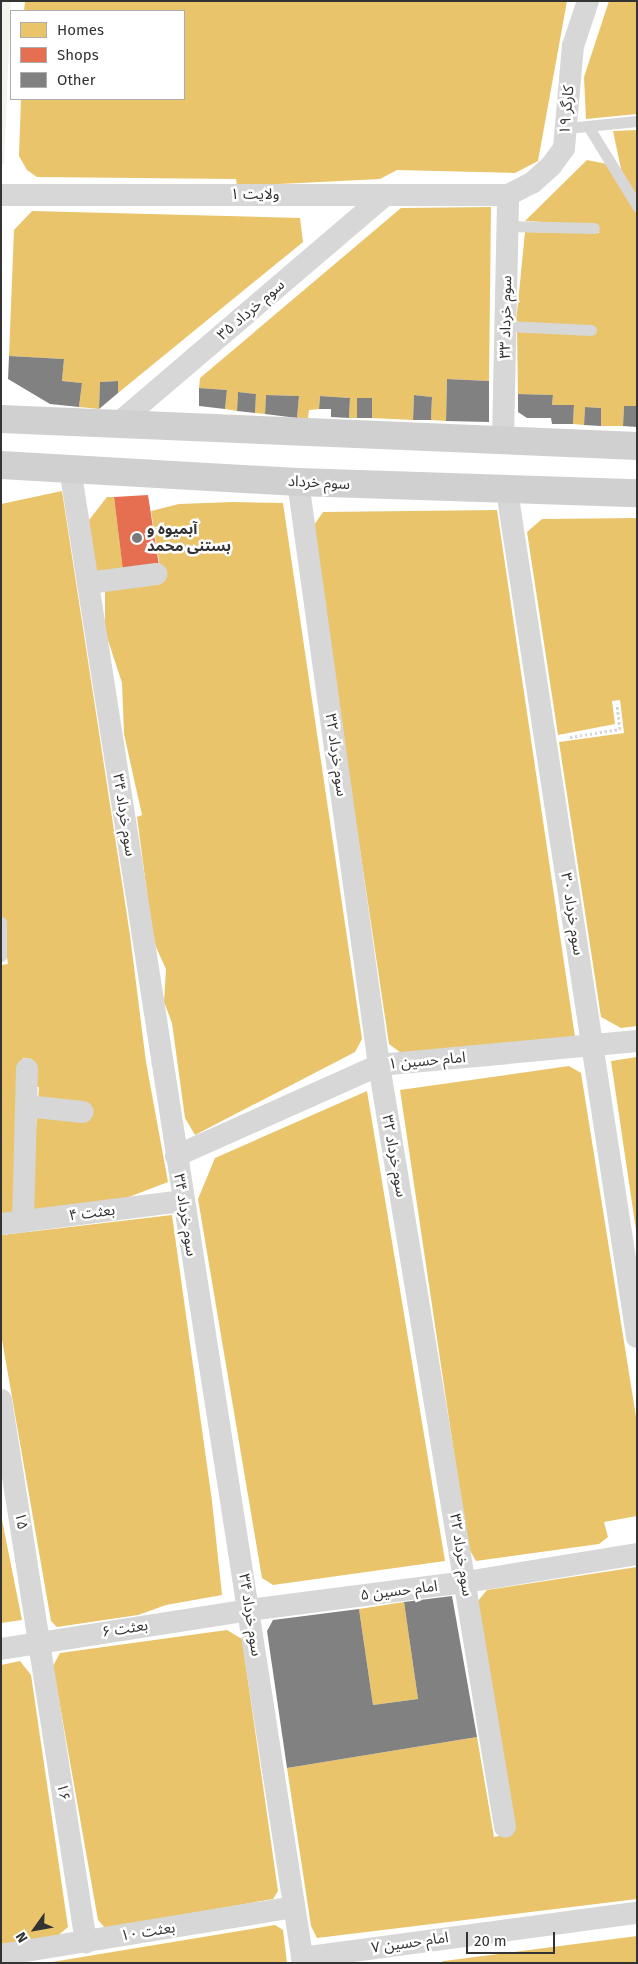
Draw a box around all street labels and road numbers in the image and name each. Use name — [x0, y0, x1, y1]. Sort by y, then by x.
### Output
street label: کارگر ۱۹ — [556, 85, 578, 135]
street label: ولایت ۱ — [231, 186, 279, 204]
street label: سوم خرداد ۳۳ — [496, 275, 516, 359]
street label: سوم خرداد ۳۵ — [214, 276, 288, 344]
street label: سوم خرداد — [287, 472, 351, 494]
street label: سوم خرداد ۳۲ — [321, 712, 351, 798]
street label: سوم خرداد ۳۴ — [109, 772, 139, 858]
street label: سوم خرداد ۳۰ — [557, 871, 587, 957]
street label: امام حسین ۱ — [387, 1049, 467, 1073]
street label: سوم خرداد ۳۲ — [378, 1113, 410, 1199]
street label: سوم خرداد ۳۴ — [170, 1172, 200, 1258]
street label: بعثت ۴ — [68, 1201, 116, 1225]
street label: ۱۵ — [11, 1511, 31, 1531]
street label: سوم خرداد ۳۲ — [446, 1512, 476, 1598]
street label: سوم خرداد ۳۴ — [235, 1572, 265, 1658]
street label: امام حسین ۵ — [359, 1577, 439, 1605]
street label: بعثت ۶ — [101, 1616, 149, 1642]
street label: ۱۶ — [53, 1782, 73, 1802]
street label: بعثت ۱۰ — [119, 1919, 177, 1945]
street label: امام حسین ۷ — [370, 1929, 450, 1957]

